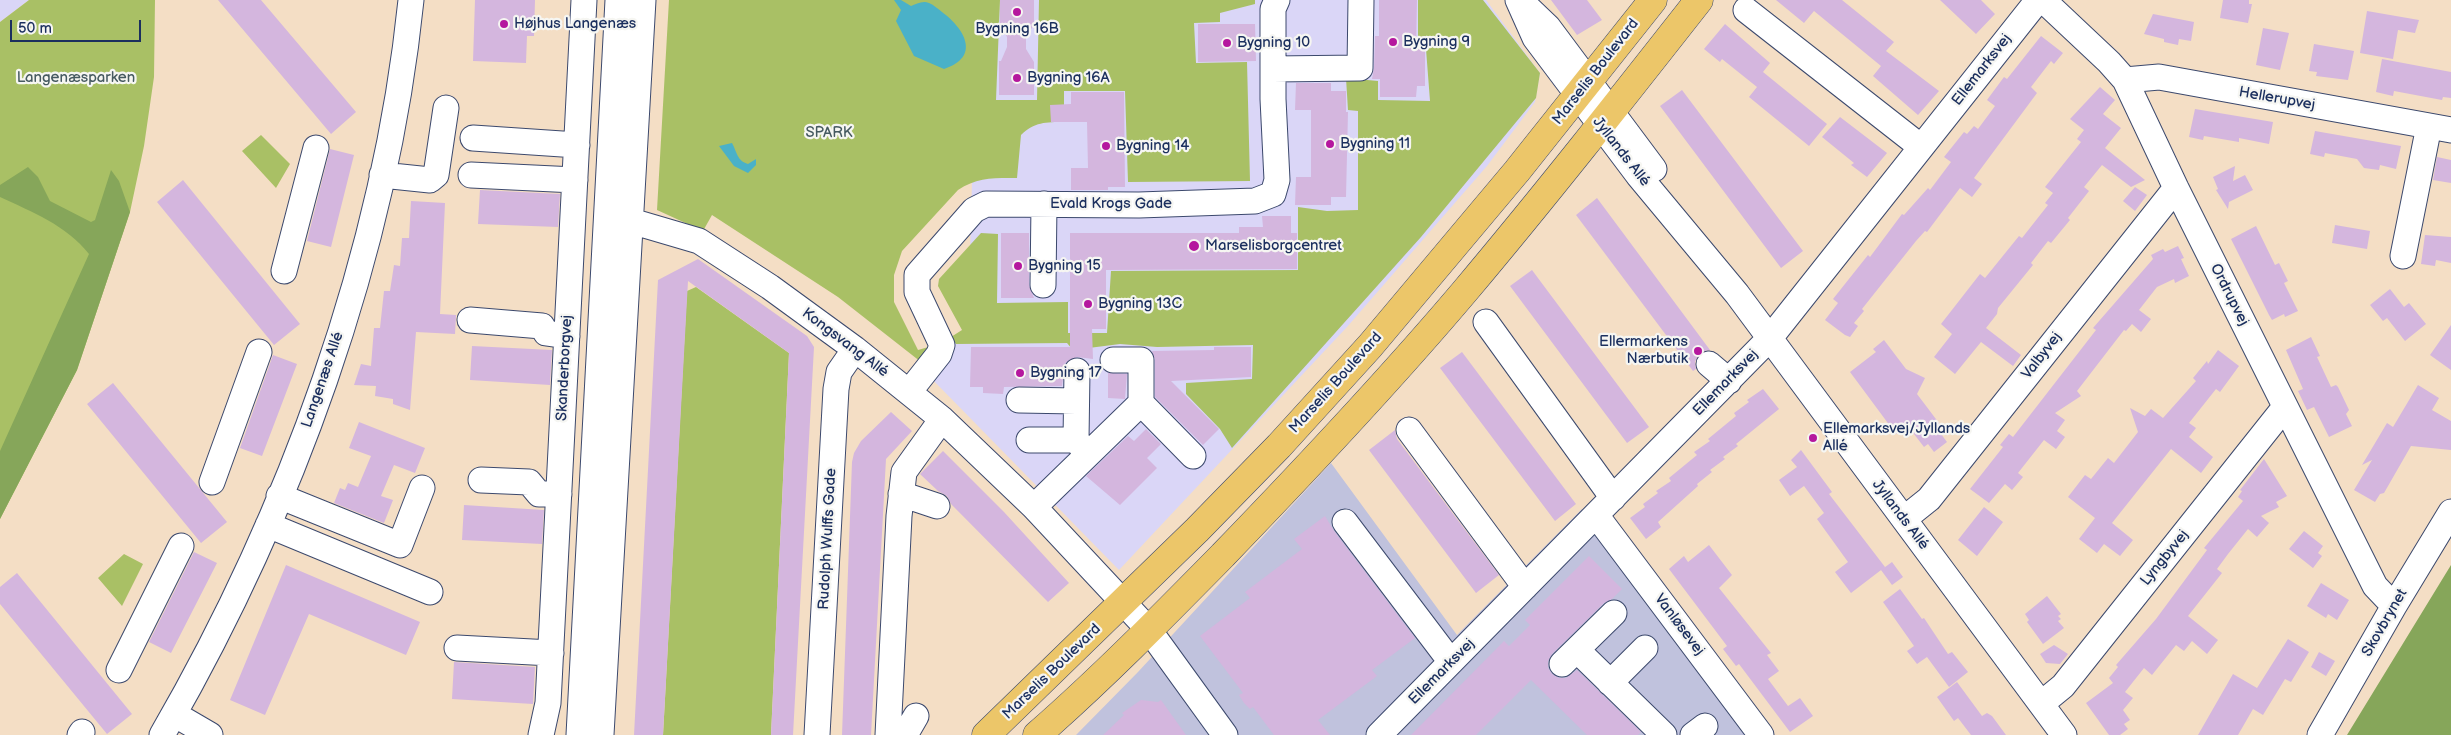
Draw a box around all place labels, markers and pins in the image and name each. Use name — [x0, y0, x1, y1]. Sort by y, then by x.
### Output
marker: Bygning 16B — [1011, 6, 1023, 18]
place label: Højhus Langenæs — [514, 15, 636, 33]
marker: Højhus Langenæs — [498, 18, 510, 30]
place label: Bygning 16B — [975, 20, 1059, 38]
place label: Bygning 9 — [1403, 33, 1470, 51]
place label: Bygning 10 — [1237, 34, 1310, 52]
marker: Bygning 9 — [1387, 36, 1399, 48]
marker: Bygning 10 — [1221, 37, 1233, 49]
place label: Bygning 16A — [1027, 69, 1110, 87]
marker: Bygning 16A — [1011, 72, 1023, 84]
place label: Bygning 11 — [1340, 135, 1410, 153]
place label: Bygning 14 — [1116, 137, 1189, 155]
marker: Bygning 11 — [1324, 138, 1336, 150]
marker: Bygning 14 — [1100, 140, 1112, 152]
place label: Marselisborgcentret — [1205, 237, 1342, 255]
marker: Marselisborgcentret — [1187, 239, 1201, 253]
place label: Bygning 15 — [1028, 257, 1101, 275]
marker: Bygning 15 — [1012, 260, 1024, 272]
place label: Bygning 13C — [1098, 295, 1182, 313]
marker: Bygning 13C — [1082, 298, 1094, 310]
place label: Ellermarkens Nærbutik — [1599, 333, 1688, 368]
marker: Ellermarkens Nærbutik — [1692, 345, 1704, 357]
place label: Bygning 17 — [1030, 364, 1102, 382]
marker: Bygning 17 — [1014, 367, 1026, 379]
place label: Ellemarksvej/Jyllands Allé — [1823, 420, 1970, 455]
marker: Ellemarksvej/Jyllands Allé — [1807, 432, 1819, 444]

